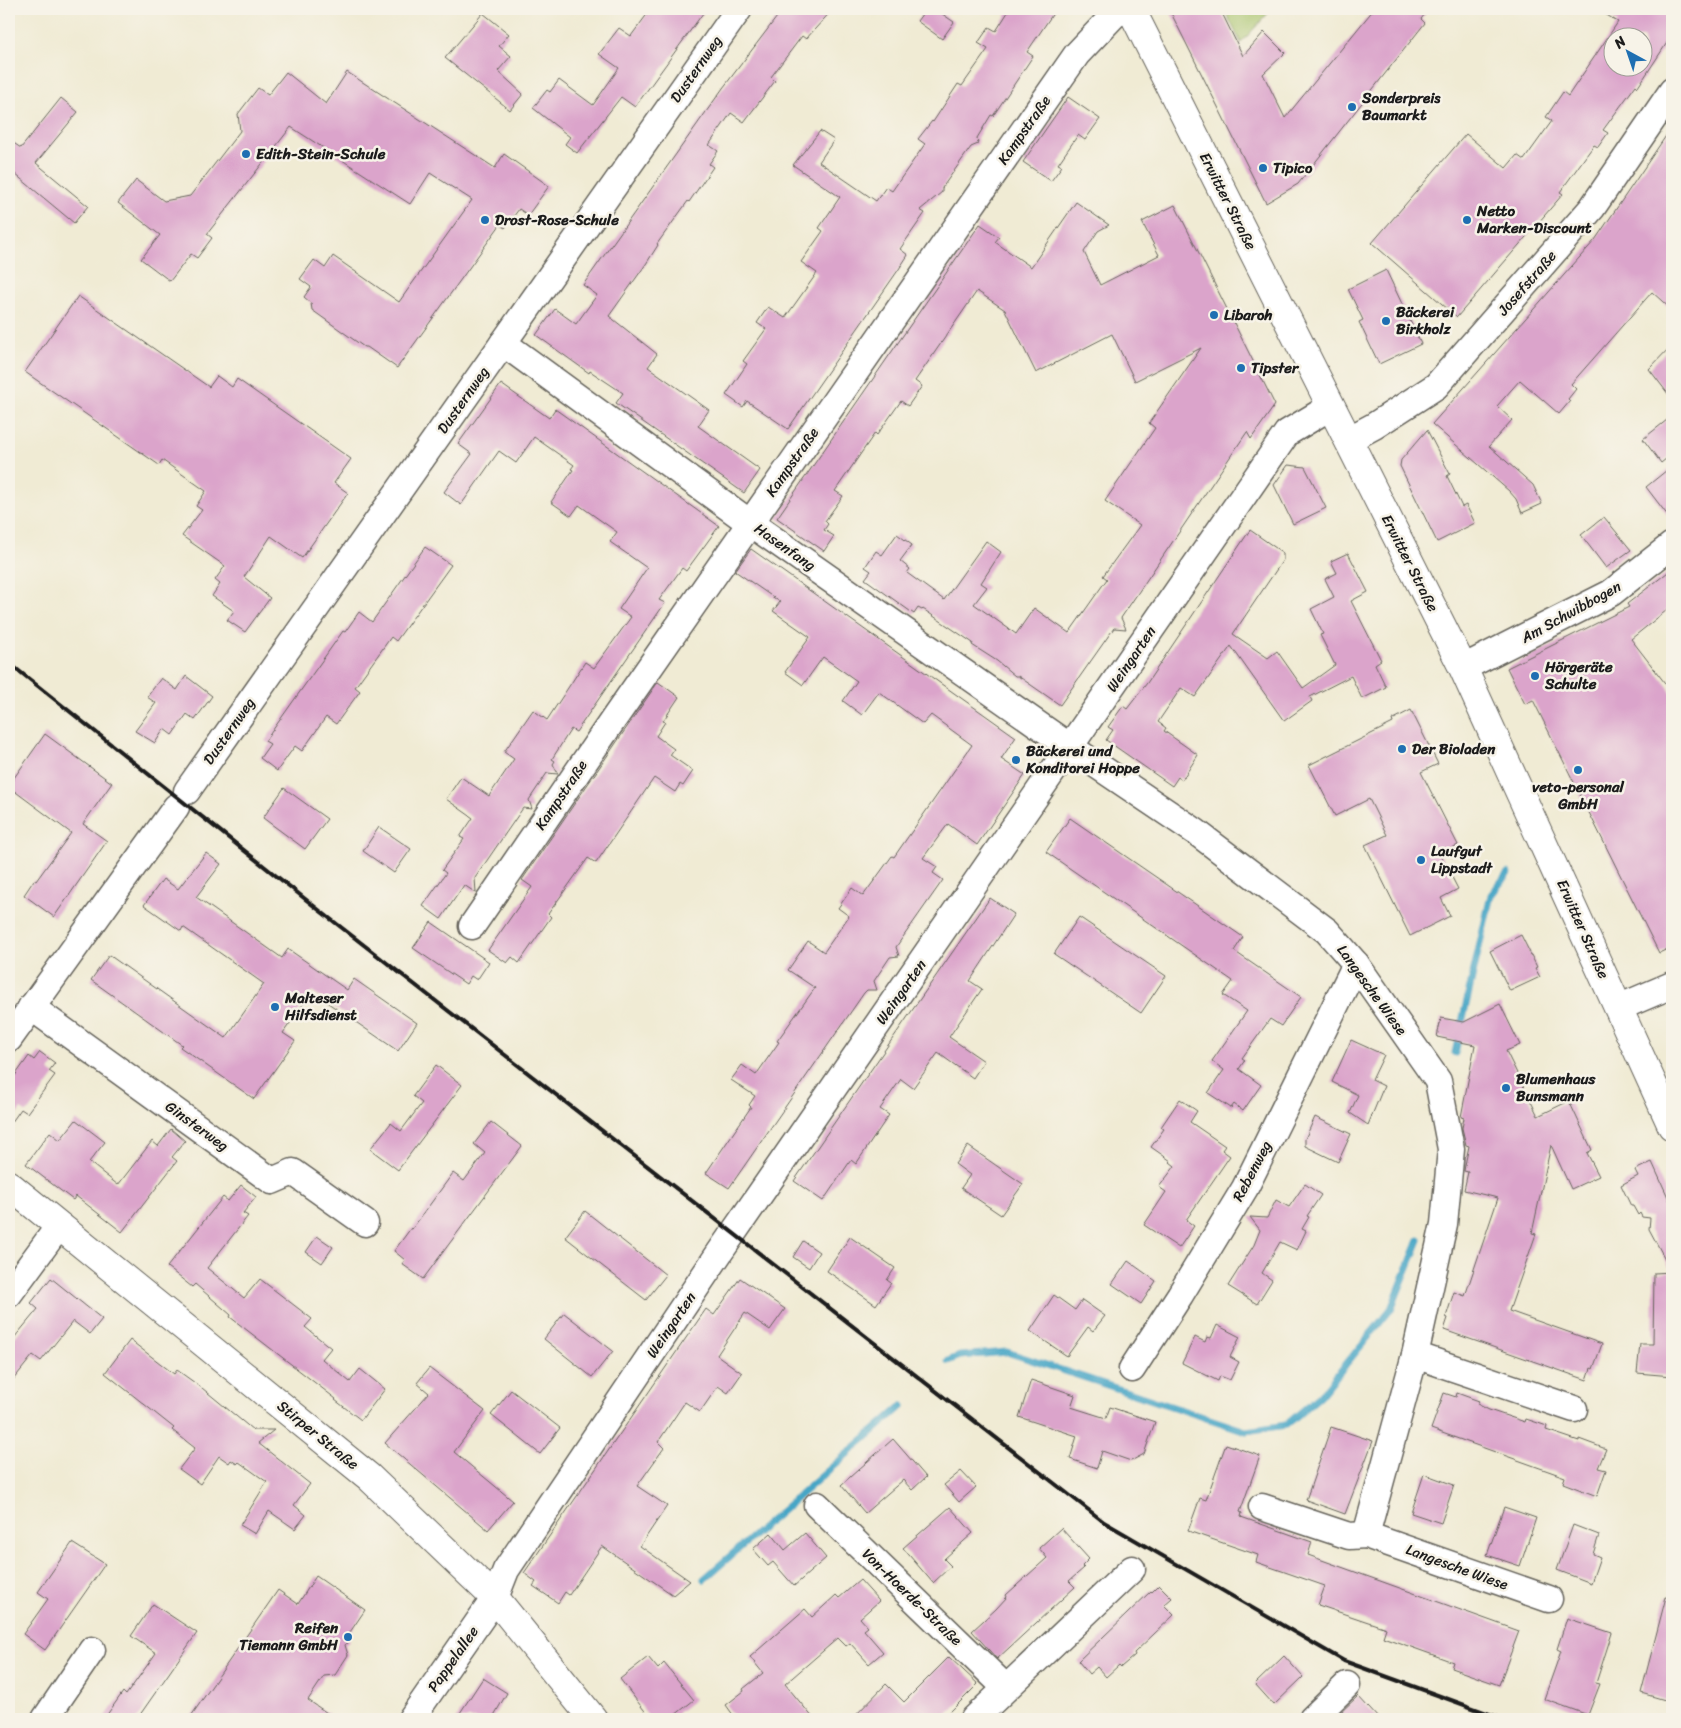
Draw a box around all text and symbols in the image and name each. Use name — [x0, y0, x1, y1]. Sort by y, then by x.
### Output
north arrow — [1604, 28, 1654, 78]
street label: Dusternweg — [663, 30, 729, 108]
text: N — [1607, 30, 1632, 56]
place label: Sonderpreis Baumarkt — [1361, 85, 1441, 128]
street label: Kampstraße — [990, 90, 1058, 170]
marker: Sonderpreis Baumarkt — [1346, 101, 1358, 113]
place label: Edith-Stein-Schule — [256, 141, 386, 167]
street label: Erwitter Straße — [1192, 147, 1264, 255]
marker: Edith-Stein-Schule — [240, 148, 252, 160]
place label: Tipico — [1273, 155, 1313, 181]
marker: Tipico — [1257, 162, 1269, 174]
place label: Netto Marken-Discount — [1476, 198, 1592, 241]
place label: Drost-Rose-Schule — [495, 207, 619, 233]
marker: Drost-Rose-Schule — [479, 214, 491, 226]
marker: Netto Marken-Discount — [1461, 214, 1473, 226]
street label: Josefstraße — [1490, 244, 1563, 323]
place label: Bäckerei Birkholz — [1396, 299, 1455, 342]
place label: Libaroh — [1224, 302, 1272, 328]
marker: Libaroh — [1208, 309, 1220, 321]
marker: Bäckerei Birkholz — [1380, 315, 1392, 327]
place label: Tipster — [1251, 355, 1300, 381]
street label: Dusternweg — [430, 361, 496, 439]
marker: Tipster — [1235, 362, 1247, 374]
street label: Kampstraße — [758, 422, 826, 502]
street label: Erwitter Straße — [1374, 509, 1446, 617]
street label: Hasenfang — [749, 516, 822, 578]
street label: Am Schwibbogen — [1515, 574, 1626, 651]
street label: Weingarten — [1099, 621, 1163, 697]
place label: Hörgeräte Schulte — [1544, 654, 1613, 697]
marker: Hörgeräte Schulte — [1529, 670, 1541, 682]
street label: Dusternweg — [196, 692, 262, 770]
place label: Der Bioladen — [1412, 736, 1496, 762]
place label: Bäckerei und Konditorei Hoppe — [1025, 738, 1140, 781]
marker: Der Bioladen — [1396, 743, 1408, 755]
marker: Bäckerei und Konditorei Hoppe — [1010, 754, 1022, 766]
street label: Kampstraße — [528, 755, 594, 835]
marker: veto-personal GmbH — [1572, 764, 1584, 776]
place label: veto-personal GmbH — [1532, 774, 1625, 817]
place label: Laufgut Lippstadt — [1431, 838, 1493, 881]
marker: Laufgut Lippstadt — [1415, 854, 1427, 866]
street label: Erwitter Straße — [1549, 875, 1617, 983]
street label: Langesche Wiese — [1330, 939, 1414, 1041]
street label: Weingarten — [869, 954, 933, 1030]
place label: Malteser Hilfsdienst — [284, 985, 357, 1028]
marker: Malteser Hilfsdienst — [269, 1001, 281, 1013]
place label: Blumenhaus Bunsmann — [1516, 1066, 1597, 1109]
marker: Blumenhaus Bunsmann — [1500, 1082, 1512, 1094]
street label: Ginsterweg — [160, 1094, 234, 1158]
street label: Rebenweg — [1225, 1135, 1279, 1206]
street label: Weingarten — [639, 1287, 703, 1363]
street label: Stirper Straße — [271, 1394, 365, 1477]
street label: Langesche Wiese — [1402, 1536, 1512, 1598]
street label: Von-Hoerde-Straße — [856, 1542, 968, 1652]
place label: Reifen Tiemann GmbH — [239, 1615, 339, 1658]
street label: Pappelallee — [421, 1620, 486, 1698]
marker: Reifen Tiemann GmbH — [342, 1631, 354, 1643]

